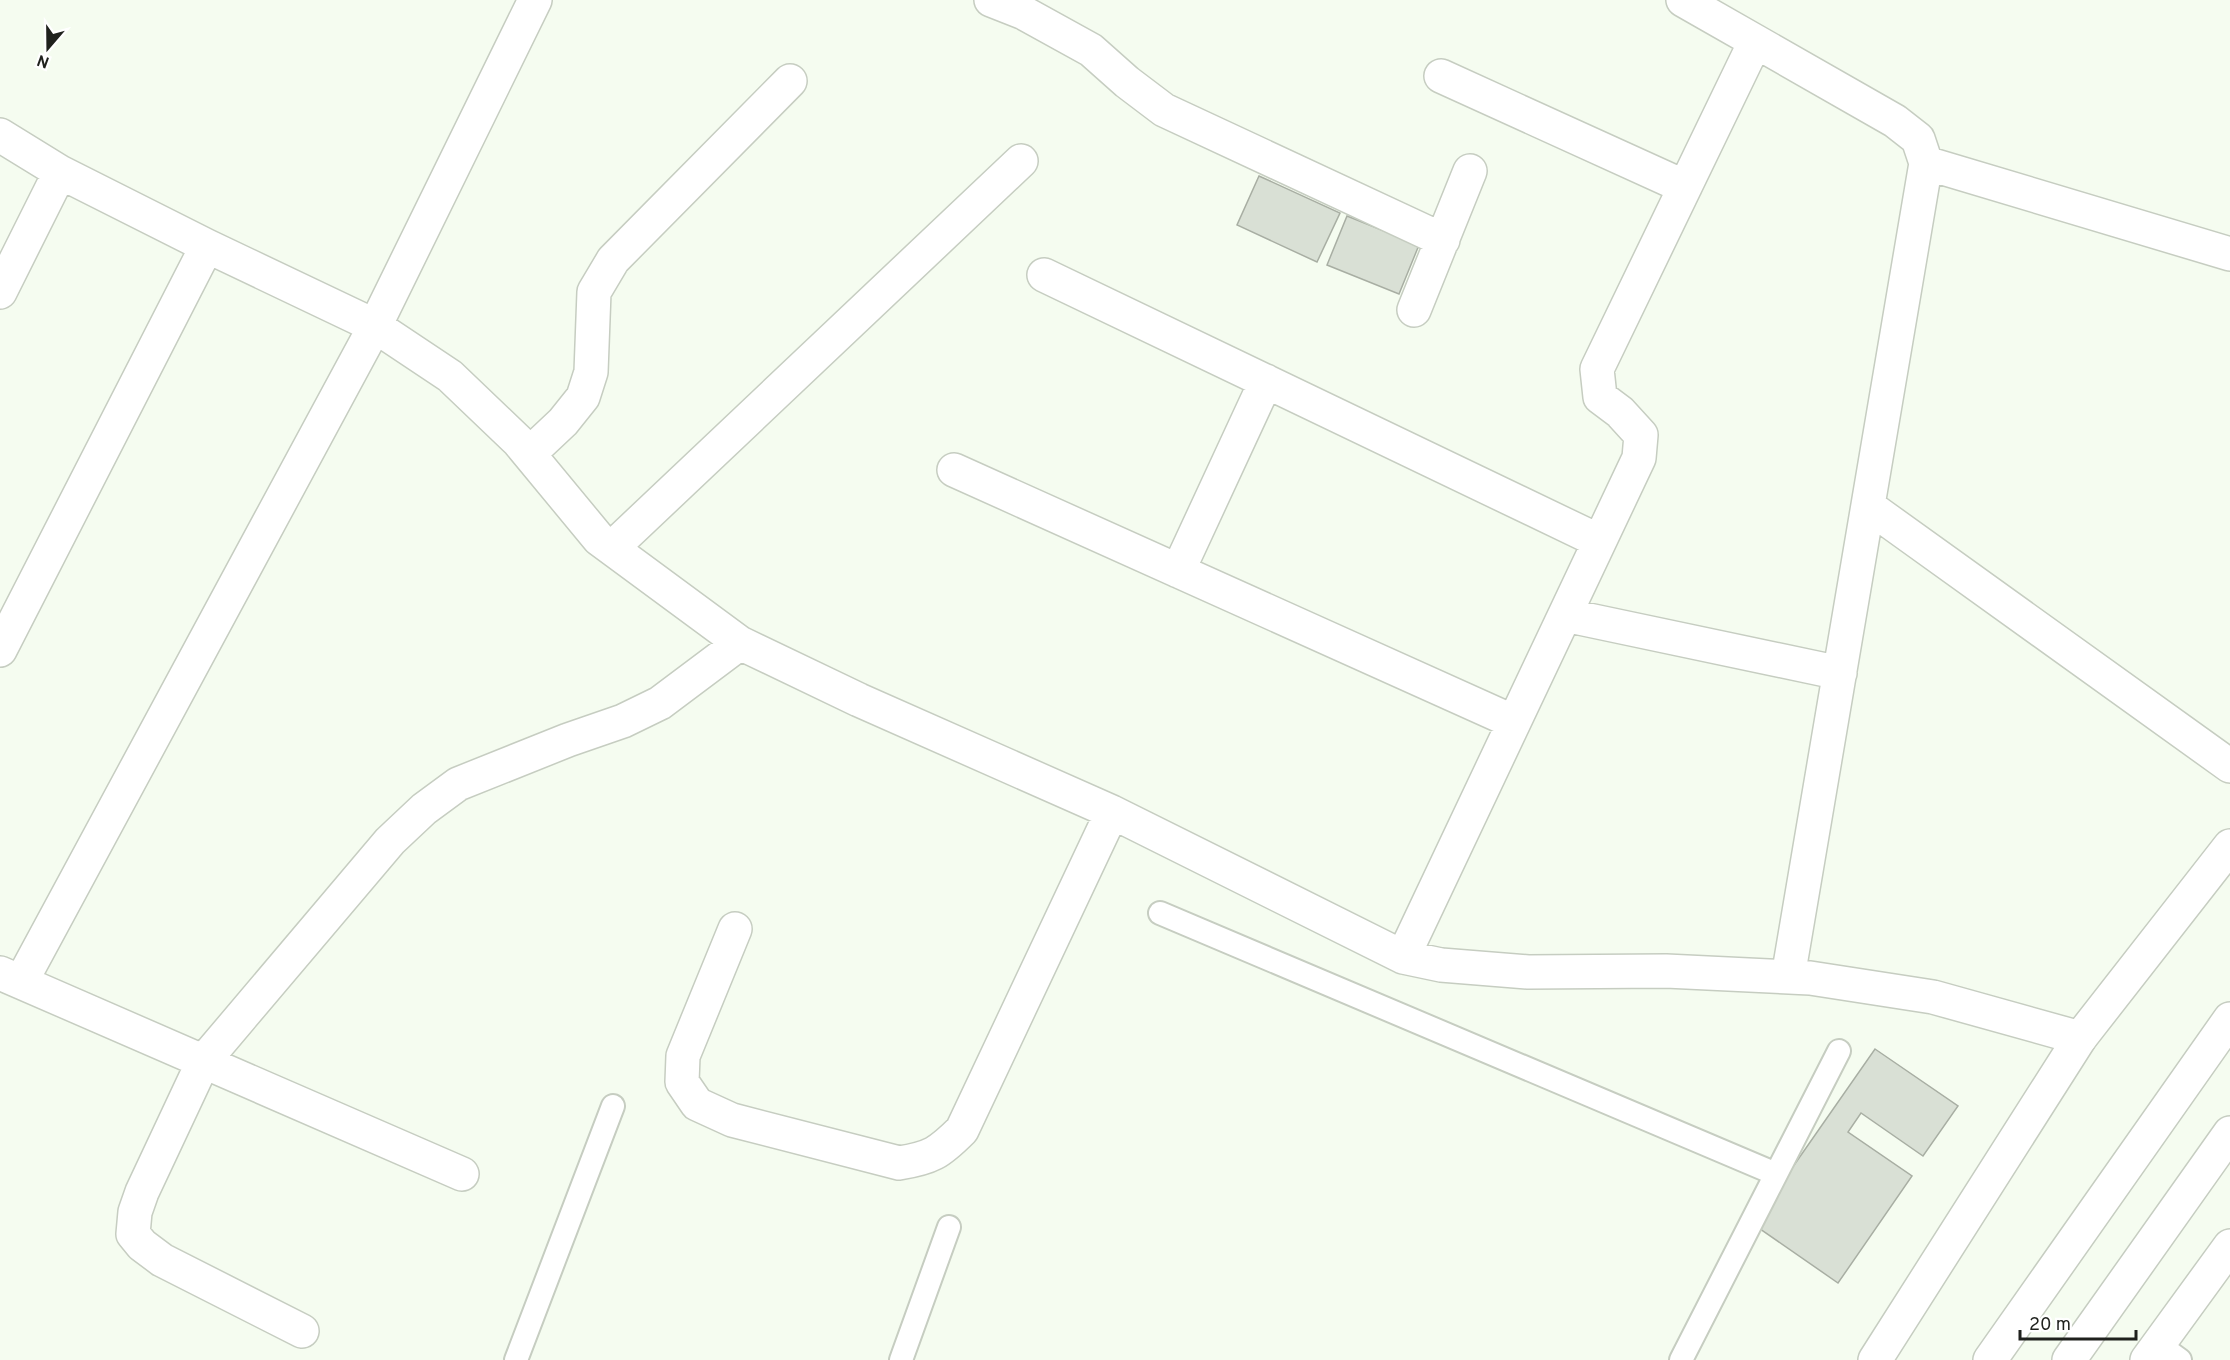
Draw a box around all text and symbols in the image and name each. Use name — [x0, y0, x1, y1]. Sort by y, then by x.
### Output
north arrow — [18, 18, 78, 78]
text: N — [35, 49, 52, 72]
scale bar — [2020, 1303, 2136, 1341]
text: 20 m — [2029, 1314, 2071, 1337]

